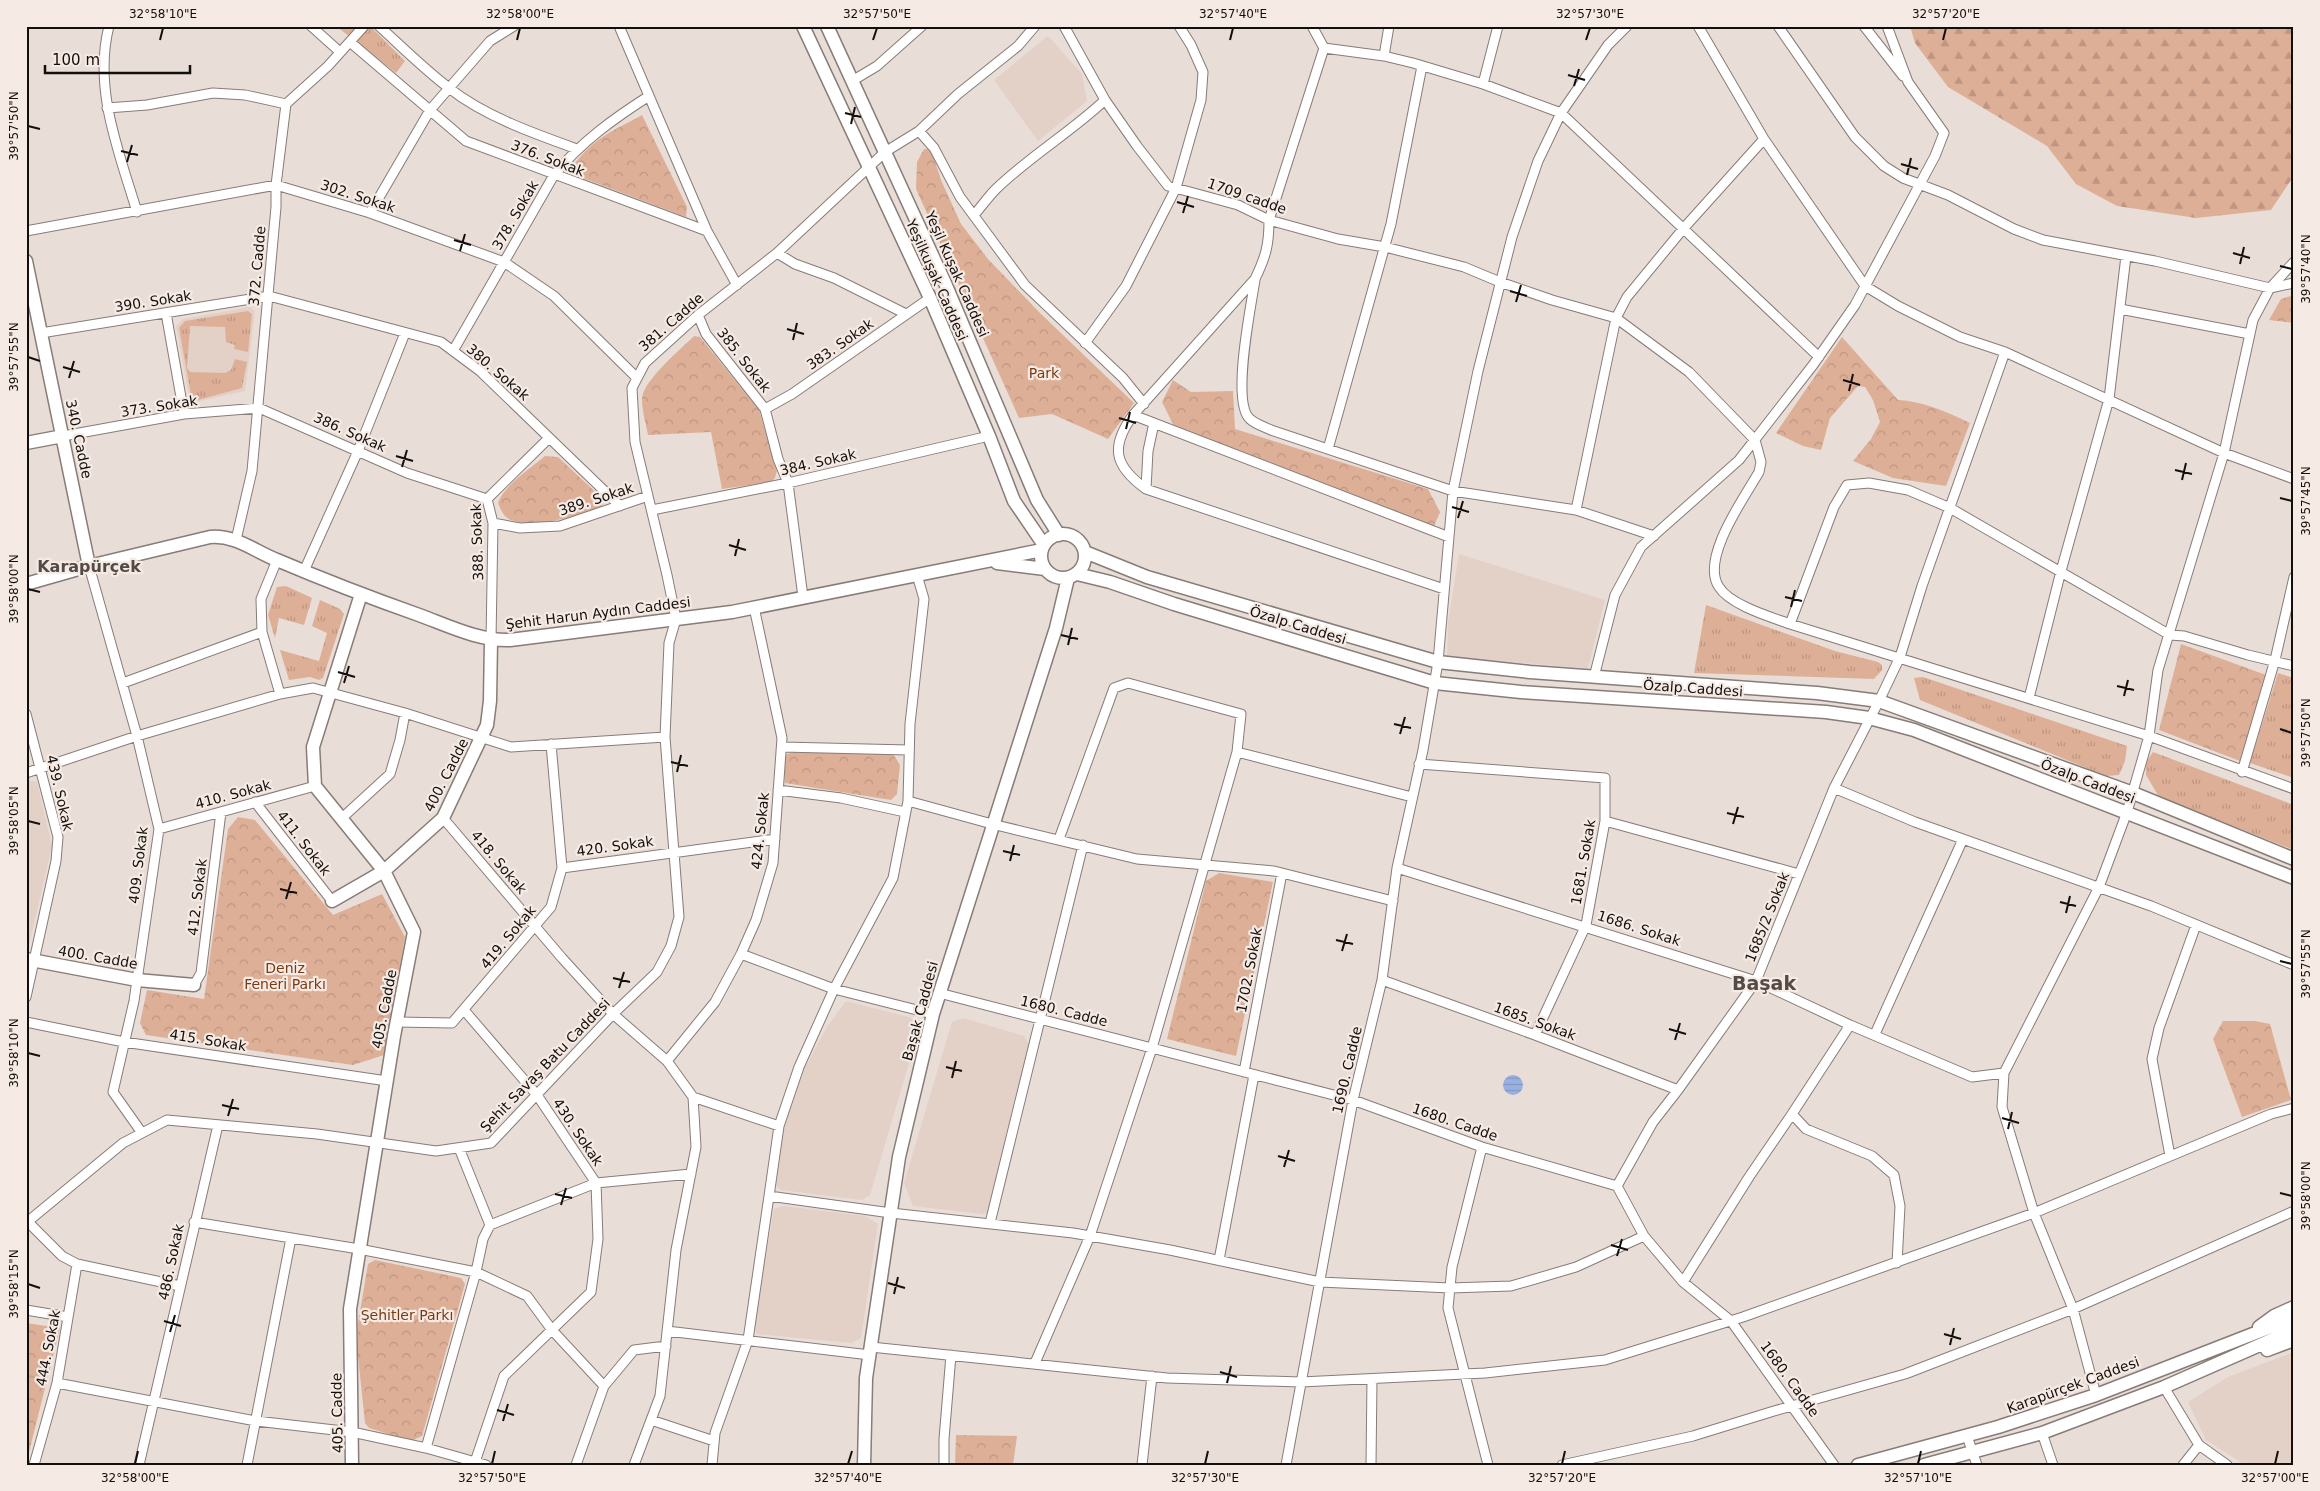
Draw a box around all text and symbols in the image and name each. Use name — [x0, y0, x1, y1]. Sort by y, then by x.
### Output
text: 32°58'10"E — [129, 7, 197, 21]
text: 32°58'00"E — [486, 7, 554, 21]
text: 32°57'50"E — [843, 7, 911, 21]
text: 32°57'40"E — [1199, 7, 1267, 21]
text: 32°57'30"E — [1556, 7, 1624, 21]
text: 32°57'20"E — [1912, 7, 1980, 21]
scale bar — [45, 42, 190, 74]
text: 100 m — [52, 51, 100, 69]
text: 39°57'50"N — [7, 91, 21, 161]
street label: 376. Sokak — [509, 137, 588, 180]
street label: 1709 cadde — [1205, 175, 1289, 217]
street label: 302. Sokak — [319, 176, 398, 216]
street label: 378. Sokak — [489, 177, 542, 253]
street label: Yeşil Kuşak Caddesi — [922, 207, 992, 340]
street label: Yeşilkuşak Caddesi — [903, 216, 971, 343]
street label: 372. Cadde — [246, 225, 268, 307]
text: 39°57'40"N — [2299, 234, 2313, 304]
street label: 390. Sokak — [113, 287, 193, 315]
street label: 381. Cadde — [635, 290, 707, 354]
street label: 383. Sokak — [804, 315, 877, 373]
text: 39°57'55"N — [7, 322, 21, 392]
street label: 385. Sokak — [714, 324, 775, 396]
street label: 380. Sokak — [463, 340, 533, 404]
park label: Park — [1029, 365, 1060, 381]
street label: 373. Sokak — [119, 392, 199, 420]
street label: 340. Cadde — [63, 398, 95, 480]
street label: 386. Sokak — [311, 409, 390, 455]
street label: 384. Sokak — [778, 445, 858, 479]
text: 39°57'45"N — [2299, 466, 2313, 536]
street label: 389. Sokak — [557, 479, 636, 519]
street label: 388. Sokak — [468, 502, 486, 581]
text: 39°58'00"N — [7, 554, 21, 624]
district label: Karapürçek — [37, 557, 141, 576]
street label: Şehit Harun Aydın Caddesi — [505, 594, 691, 632]
street label: Özalp Caddesi — [1248, 602, 1348, 647]
street label: Özalp Caddesi — [1643, 676, 1744, 699]
text: 39°57'50"N — [2299, 698, 2313, 768]
street label: 400. Cadde — [421, 736, 471, 814]
street label: 439. Sokak — [43, 753, 77, 833]
street label: Özalp Caddesi — [2038, 755, 2138, 806]
street label: 410. Sokak — [193, 776, 273, 812]
text: 39°58'05"N — [7, 786, 21, 856]
street label: 424. Sokak — [748, 791, 772, 870]
street label: 411. Sokak — [274, 807, 335, 879]
street label: 1681. Sokak — [1568, 817, 1599, 906]
street label: 409. Sokak — [125, 825, 151, 904]
street label: 418. Sokak — [468, 827, 531, 898]
street label: 420. Sokak — [575, 833, 655, 859]
street label: 412. Sokak — [184, 857, 210, 936]
street label: 1685/2 Sokak — [1742, 869, 1793, 964]
street label: 419. Sokak — [477, 901, 540, 972]
street label: 1686. Sokak — [1595, 907, 1683, 949]
street label: 1702. Sokak — [1233, 925, 1265, 1014]
text: 39°57'55"N — [2299, 929, 2313, 999]
street label: 400. Cadde — [57, 942, 139, 972]
street label: Başak Caddesi — [899, 959, 941, 1063]
park label: Deniz Feneri Parkı — [244, 960, 326, 992]
street label: 405. Cadde — [368, 968, 400, 1050]
district label: Başak — [1732, 972, 1796, 994]
street label: 1680. Cadde — [1019, 992, 1109, 1030]
street label: Şehit Savaş Batu Caddesi — [477, 995, 613, 1135]
street label: 1685. Sokak — [1492, 999, 1579, 1044]
text: 39°58'10"N — [7, 1018, 21, 1088]
street label: 1690. Cadde — [1329, 1025, 1365, 1115]
street label: 415. Sokak — [168, 1026, 248, 1054]
street label: 430. Sokak — [550, 1095, 607, 1169]
street label: 1680. Cadde — [1410, 1100, 1500, 1144]
text: 39°58'00"N — [2299, 1161, 2313, 1231]
street label: 486. Sokak — [155, 1222, 187, 1302]
text: 39°58'15"N — [7, 1249, 21, 1319]
park label: Şehitler Parkı — [361, 1307, 453, 1323]
street label: 444. Sokak — [33, 1308, 63, 1388]
street label: 1680. Cadde — [1757, 1338, 1823, 1420]
street label: Karapürçek Caddesi — [2005, 1354, 2141, 1416]
street label: 405. Cadde — [328, 1373, 346, 1453]
text: 32°58'00"E — [101, 1471, 169, 1485]
text: 32°57'50"E — [458, 1471, 526, 1485]
text: 32°57'40"E — [814, 1471, 882, 1485]
text: 32°57'30"E — [1171, 1471, 1239, 1485]
text: 32°57'20"E — [1528, 1471, 1596, 1485]
text: 32°57'10"E — [1884, 1471, 1952, 1485]
text: 32°57'00"E — [2241, 1471, 2309, 1485]

